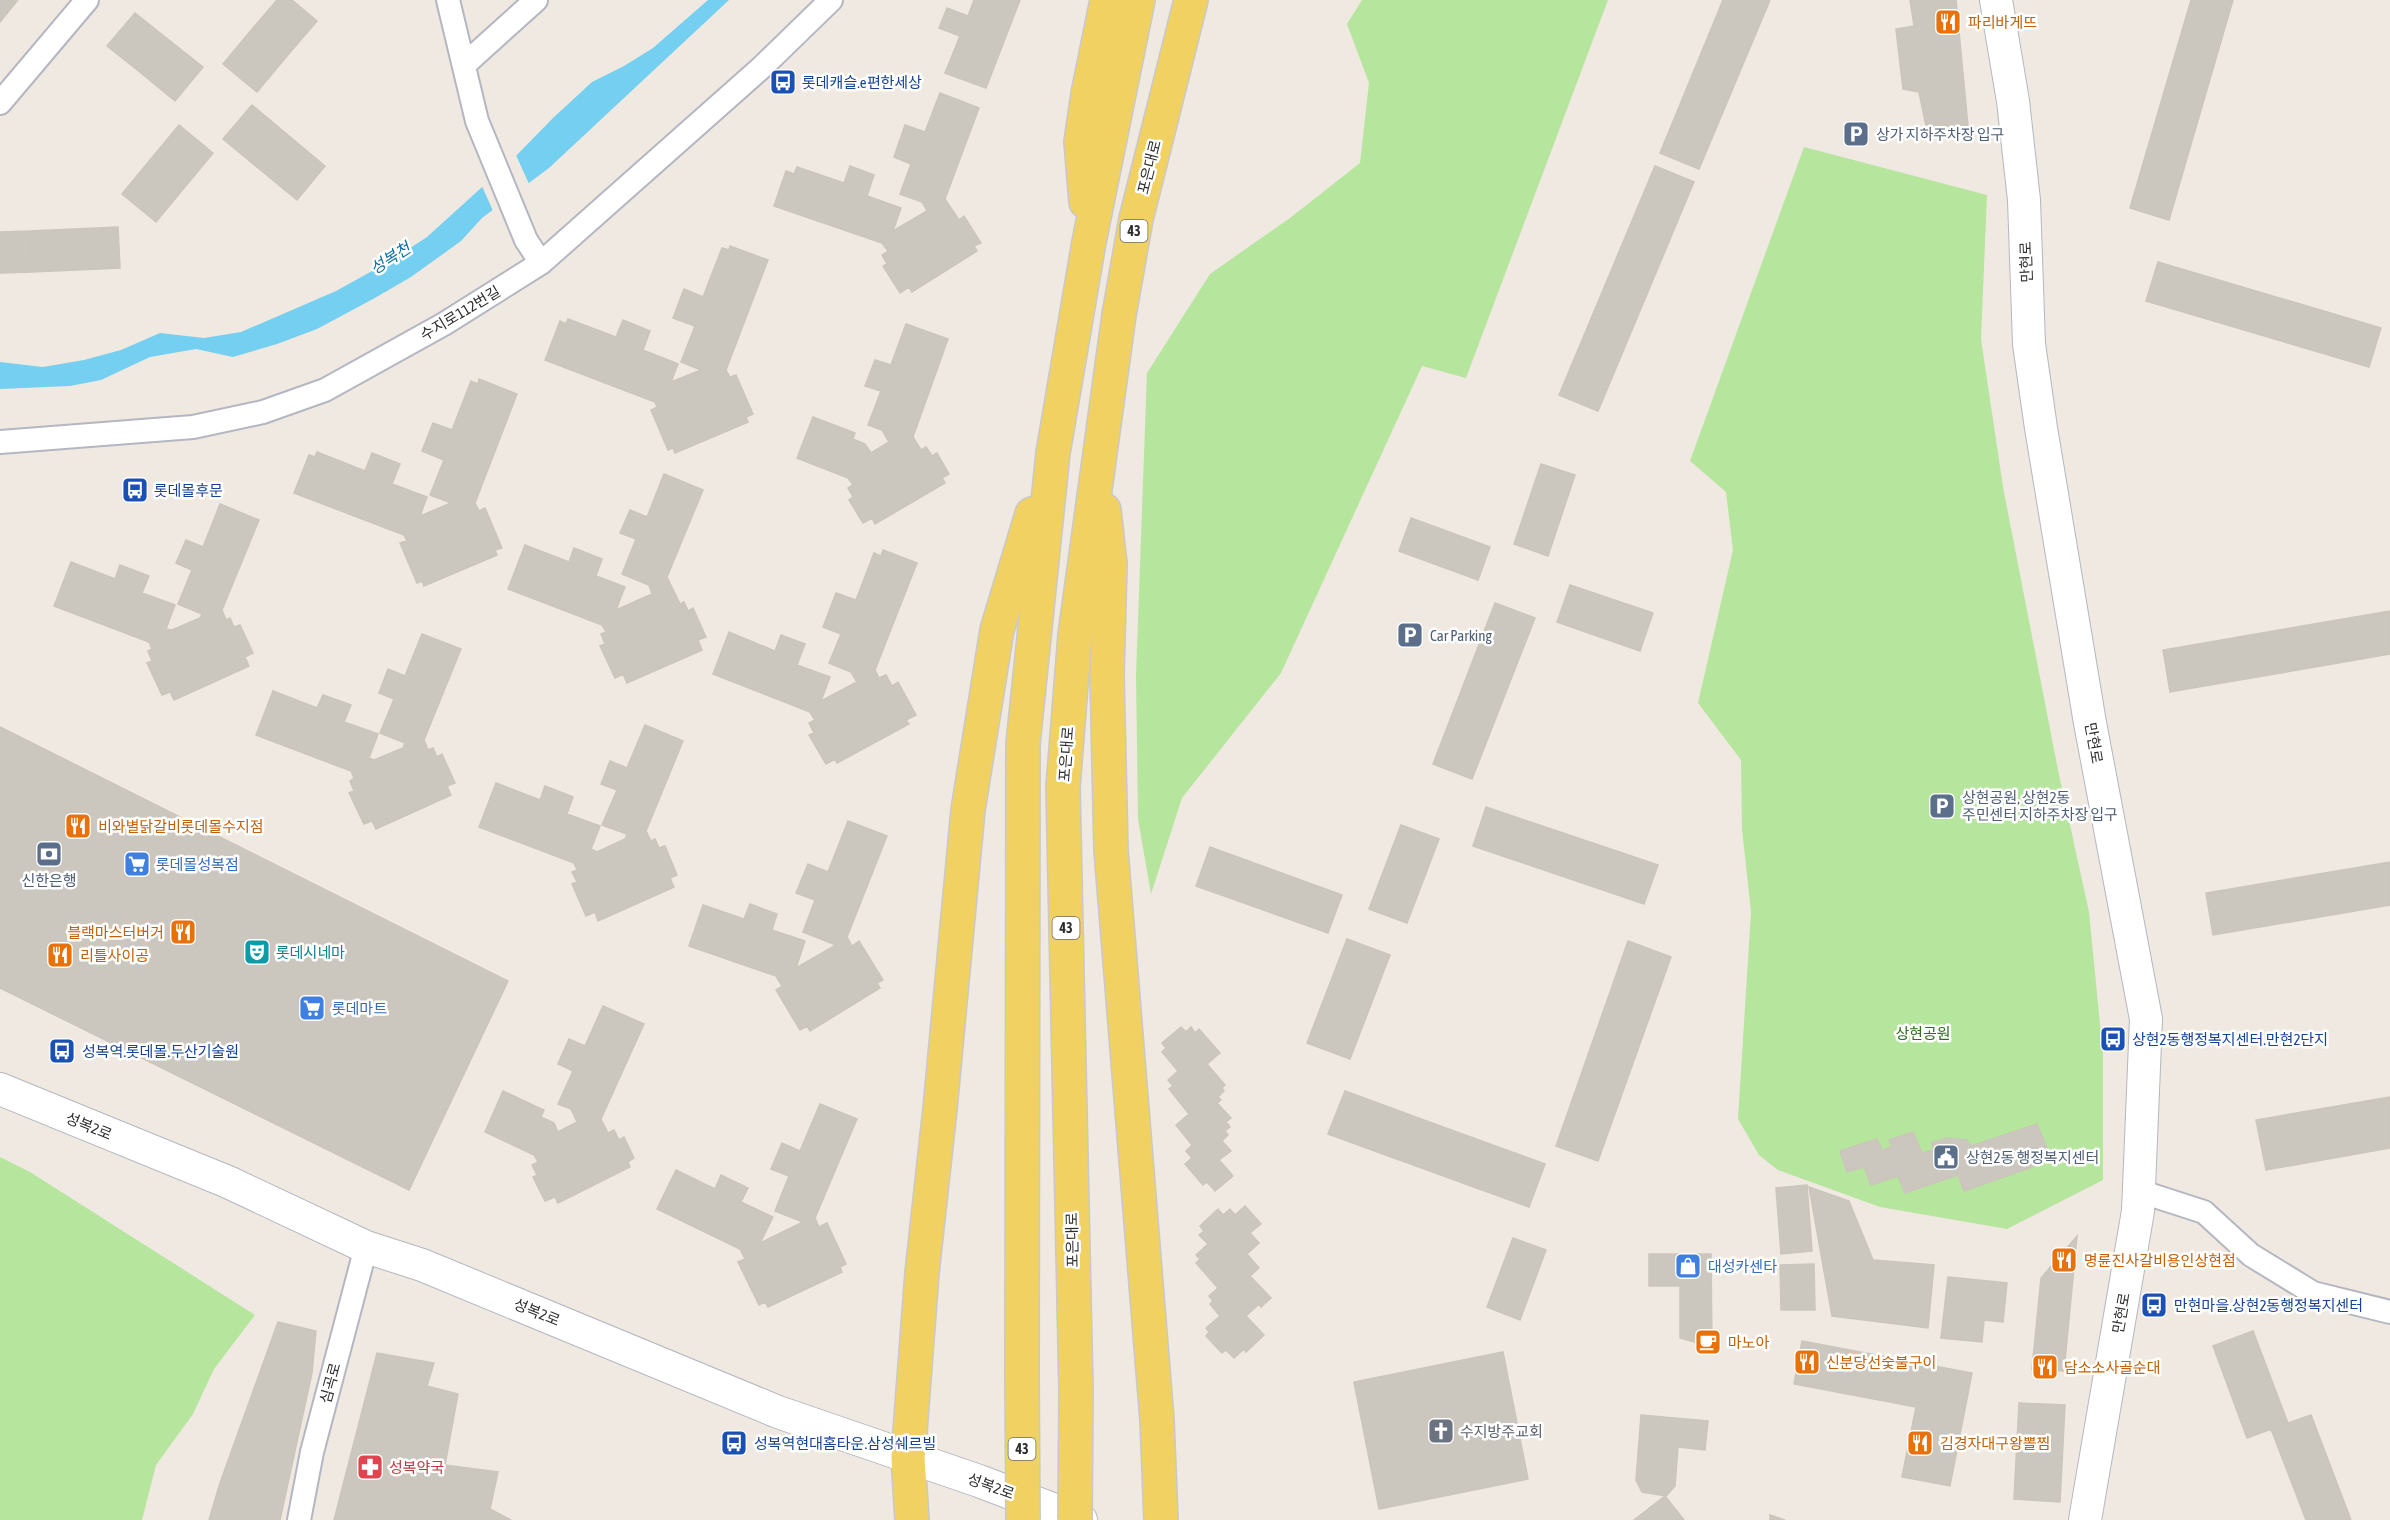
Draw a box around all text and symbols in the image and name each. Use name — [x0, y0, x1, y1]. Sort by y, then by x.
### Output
restaurant icon: 파리바게뜨 — [1933, 7, 1963, 37]
place label: 파리바게뜨 — [1968, 14, 2037, 31]
bus stop icon: 롯데캐슬.e편한세상 — [768, 67, 798, 97]
place label: 롯데캐슬.e편한세상 — [802, 74, 922, 91]
parking icon: 상가 지하주차장 입구 — [1841, 119, 1871, 149]
place label: 상가 지하주차장 입구 — [1876, 126, 2004, 143]
street label: 포은대로 — [1134, 138, 1164, 196]
road number: 43 — [1120, 220, 1148, 242]
water label: 성복천 — [367, 237, 415, 278]
street label: 만현로 — [2017, 241, 2035, 283]
street label: 수지로112번길 — [417, 282, 503, 344]
bus stop icon: 롯데몰후문 — [120, 475, 150, 505]
place label: 롯데몰후문 — [154, 482, 223, 499]
parking icon: Car Parking — [1395, 620, 1425, 650]
place label: Car Parking — [1430, 627, 1493, 644]
street label: 만현로 — [2082, 721, 2106, 765]
street label: 포은대로 — [1056, 726, 1076, 782]
place label: 상현공원, 상현2동 주민센터 지하주차장 입구 — [1962, 789, 2118, 823]
parking icon: 상현공원, 상현2동 주민센터 지하주차장 입구 — [1927, 791, 1957, 821]
restaurant icon: 비와별닭갈비롯데몰수지점 — [63, 811, 93, 841]
place label: 비와별닭갈비롯데몰수지점 — [98, 818, 264, 835]
bank icon: 신한은행 — [34, 839, 64, 869]
supermarket icon: 롯데몰성복점 — [122, 849, 152, 879]
place label: 롯데몰성복점 — [156, 856, 239, 873]
place label: 신한은행 — [21, 872, 77, 889]
restaurant icon: 블랙마스터버거 — [168, 917, 198, 947]
road number: 43 — [1052, 917, 1080, 939]
place label: 블랙마스터버거 — [67, 924, 164, 941]
theatre icon: 롯데시네마 — [242, 937, 272, 967]
restaurant icon: 리틀사이공 — [45, 940, 75, 970]
place label: 롯데시네마 — [276, 944, 345, 961]
place label: 리틀사이공 — [80, 947, 149, 964]
supermarket icon: 롯데마트 — [297, 993, 327, 1023]
place label: 롯데마트 — [332, 1000, 387, 1017]
bus stop icon: 상현2동행정복지센터.만현2단지 — [2098, 1024, 2128, 1054]
park label: 상현공원 — [1895, 1025, 1951, 1042]
place label: 상현2동행정복지센터.만현2단지 — [2132, 1031, 2328, 1048]
bus stop icon: 성복역.롯데몰.두산기술원 — [47, 1036, 77, 1066]
place label: 성복역.롯데몰.두산기술원 — [82, 1043, 239, 1060]
street label: 성복2로 — [63, 1109, 115, 1143]
public building icon: 상현2동 행정복지센터 — [1931, 1142, 1961, 1172]
place label: 상현2동 행정복지센터 — [1966, 1149, 2099, 1166]
street label: 포은대로 — [1063, 1212, 1081, 1268]
restaurant icon: 명륜진사갈비용인상현점 — [2049, 1245, 2079, 1275]
shop icon: 대성카센타 — [1673, 1251, 1703, 1281]
place label: 명륜진사갈비용인상현점 — [2084, 1252, 2236, 1269]
place label: 대성카센타 — [1708, 1258, 1777, 1275]
bus stop icon: 만현마을.상현2동행정복지센터 — [2139, 1290, 2169, 1320]
street label: 만현로 — [2109, 1291, 2133, 1335]
street label: 성복2로 — [511, 1295, 563, 1329]
place label: 만현마을.상현2동행정복지센터 — [2174, 1297, 2363, 1314]
cafe icon: 마노아 — [1693, 1327, 1723, 1357]
place label: 마노아 — [1728, 1334, 1770, 1351]
restaurant icon: 신분당선숯불구이 — [1792, 1347, 1822, 1377]
restaurant icon: 담소소사골순대 — [2030, 1352, 2060, 1382]
place label: 신분당선숯불구이 — [1826, 1354, 1936, 1371]
place label: 담소소사골순대 — [2064, 1359, 2161, 1376]
street label: 심곡로 — [316, 1361, 344, 1405]
church icon: 수지방주교회 — [1426, 1416, 1456, 1446]
place label: 수지방주교회 — [1460, 1423, 1543, 1440]
bus stop icon: 성복역현대홈타운.삼성쉐르빌 — [719, 1428, 749, 1458]
restaurant icon: 김경자대구왕뽈찜 — [1905, 1428, 1935, 1458]
place label: 성복역현대홈타운.삼성쉐르빌 — [754, 1435, 936, 1452]
place label: 김경자대구왕뽈찜 — [1940, 1435, 2050, 1452]
road number: 43 — [1008, 1438, 1036, 1460]
pharmacy icon: 성복약국 — [355, 1452, 385, 1482]
place label: 성복약국 — [389, 1459, 444, 1476]
street label: 성복2로 — [965, 1470, 1017, 1502]

